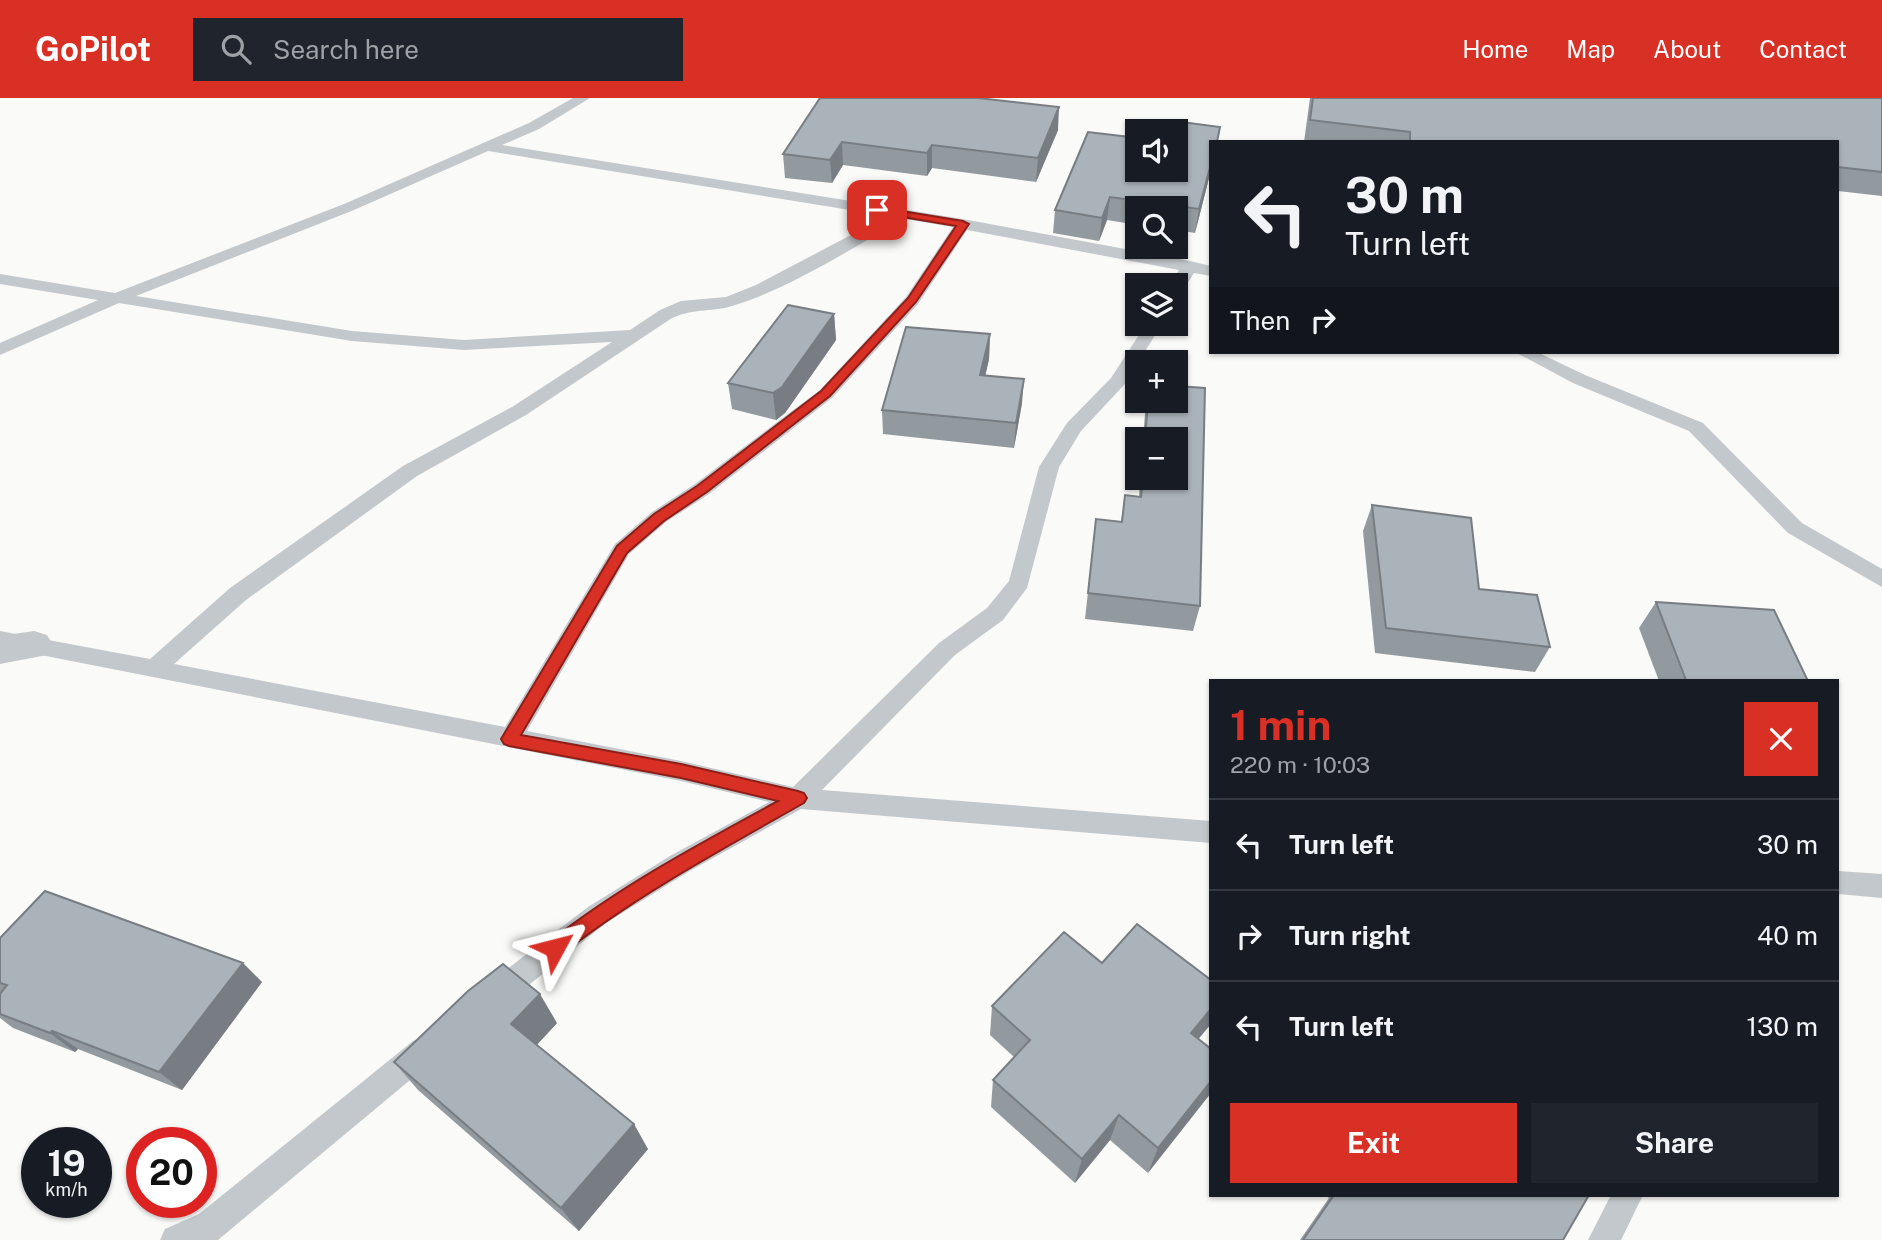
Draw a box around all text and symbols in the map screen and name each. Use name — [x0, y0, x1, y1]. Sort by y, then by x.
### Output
search box — [193, 18, 683, 81]
text: GoPilot — [35, 30, 151, 68]
icon: search — [217, 30, 255, 68]
text: Search here — [273, 34, 419, 65]
text: Home — [1462, 35, 1528, 63]
text: Map — [1566, 35, 1615, 63]
text: About — [1653, 35, 1721, 63]
text: Contact — [1759, 35, 1847, 63]
map controls — [1125, 119, 1188, 490]
button: sound — [1125, 119, 1188, 182]
text: 30 m — [1345, 166, 1464, 224]
icon: left — [1230, 168, 1321, 259]
pin — [847, 180, 907, 240]
icon: arrive — [858, 191, 896, 229]
button: search — [1125, 196, 1188, 259]
text: Turn left — [1345, 225, 1470, 262]
button: layers — [1125, 273, 1188, 336]
icon: right — [1304, 301, 1342, 339]
text: Then — [1230, 305, 1290, 336]
button: + — [1125, 350, 1188, 413]
button: − — [1125, 427, 1188, 490]
text: 1 min — [1230, 700, 1331, 749]
button: close — [1744, 702, 1818, 776]
text: 220 m · 10:03 — [1230, 751, 1370, 778]
icon: left — [1230, 826, 1268, 864]
text: Turn left — [1289, 829, 1394, 860]
text: 30 m — [1757, 829, 1818, 860]
position arrow — [518, 911, 592, 985]
icon: right — [1230, 917, 1268, 955]
text: Turn right — [1289, 920, 1411, 951]
text: 40 m — [1757, 920, 1818, 951]
icon: left — [1230, 1008, 1268, 1046]
text: Turn left — [1289, 1011, 1394, 1042]
text: 130 m — [1746, 1011, 1818, 1042]
button: Exit — [1230, 1103, 1517, 1183]
button: Share — [1531, 1103, 1818, 1183]
speed limit sign: 20 — [126, 1127, 217, 1218]
text: 19 — [47, 1143, 86, 1184]
text: km/h — [45, 1179, 88, 1200]

